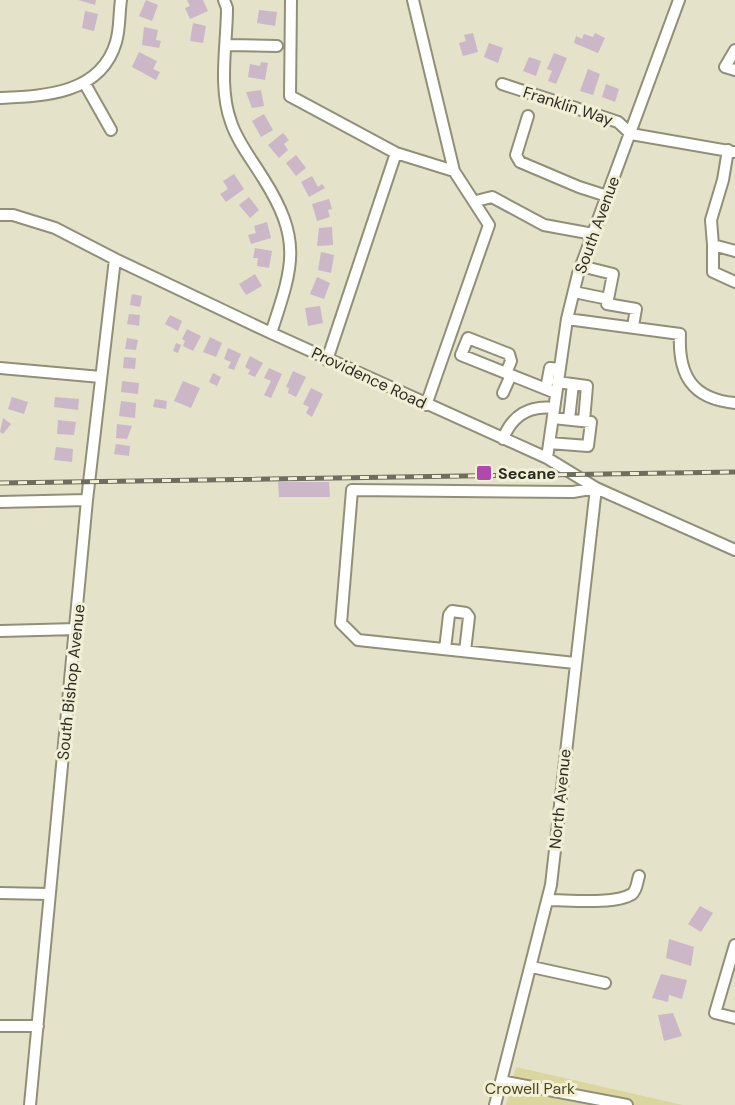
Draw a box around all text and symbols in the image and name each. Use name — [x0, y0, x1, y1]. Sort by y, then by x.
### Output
street label: Franklin Way — [520, 82, 616, 130]
street label: South Avenue — [570, 173, 624, 277]
street label: Providence Road — [308, 342, 430, 414]
place label: Secane — [498, 463, 556, 484]
marker: Secane — [475, 464, 493, 482]
street label: South Bishop Avenue — [52, 603, 90, 761]
street label: North Avenue — [544, 748, 576, 850]
park label: Crowell Park — [485, 1078, 575, 1099]

